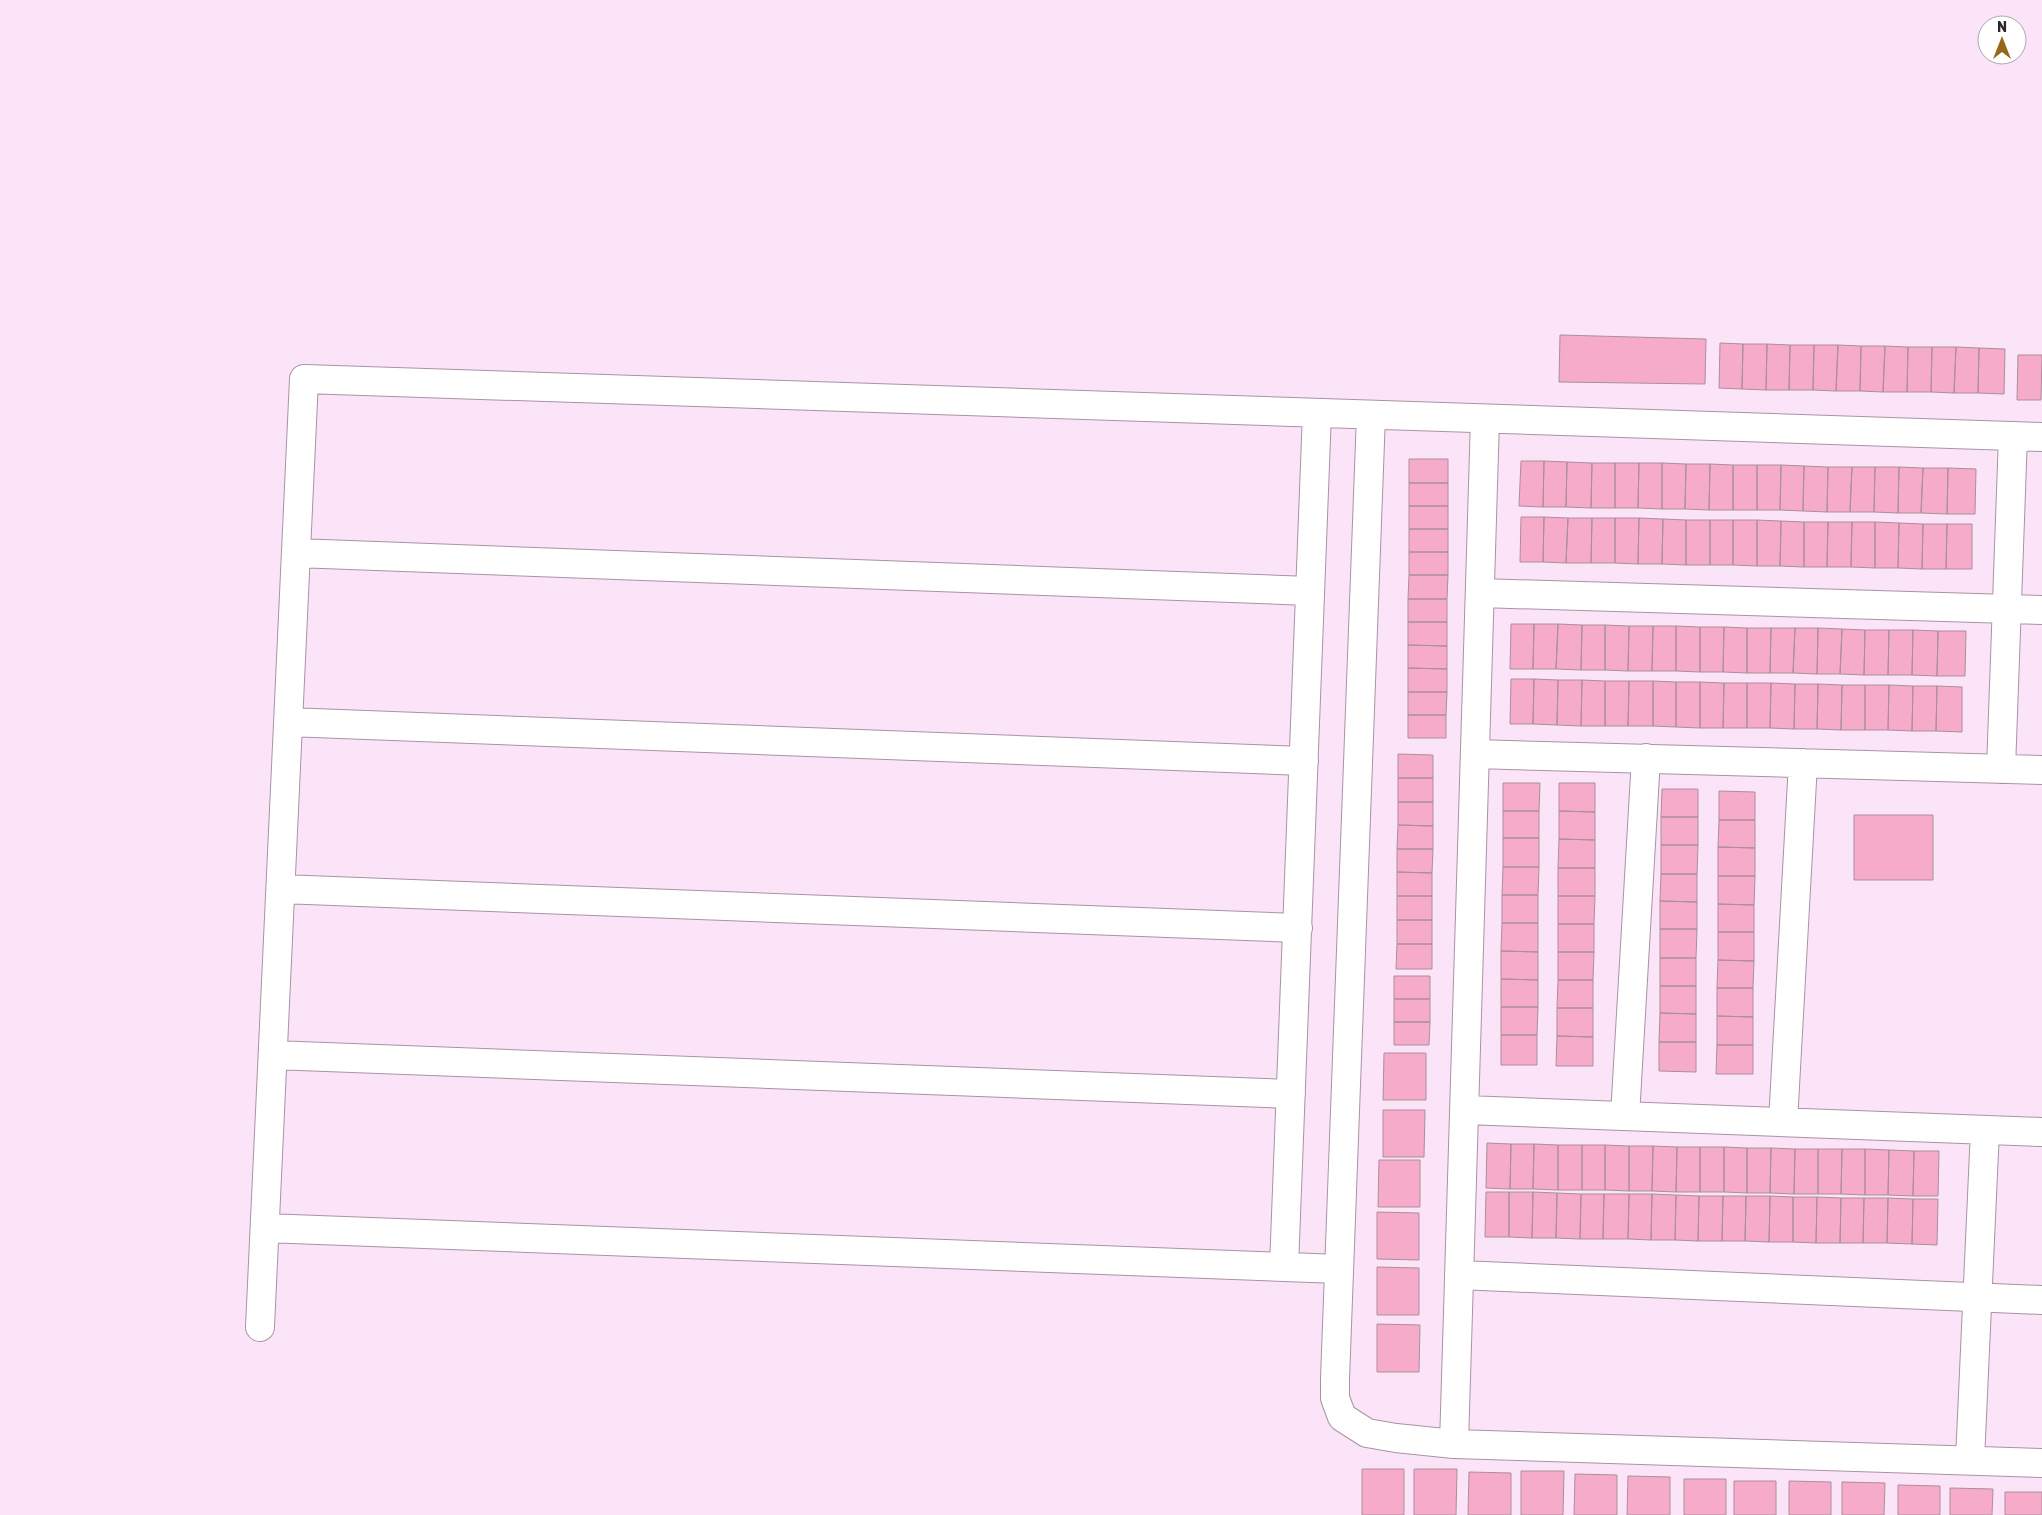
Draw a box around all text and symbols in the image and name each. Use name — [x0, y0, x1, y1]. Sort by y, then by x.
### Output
north arrow — [1977, 15, 2027, 65]
text: N — [1997, 19, 2007, 36]

